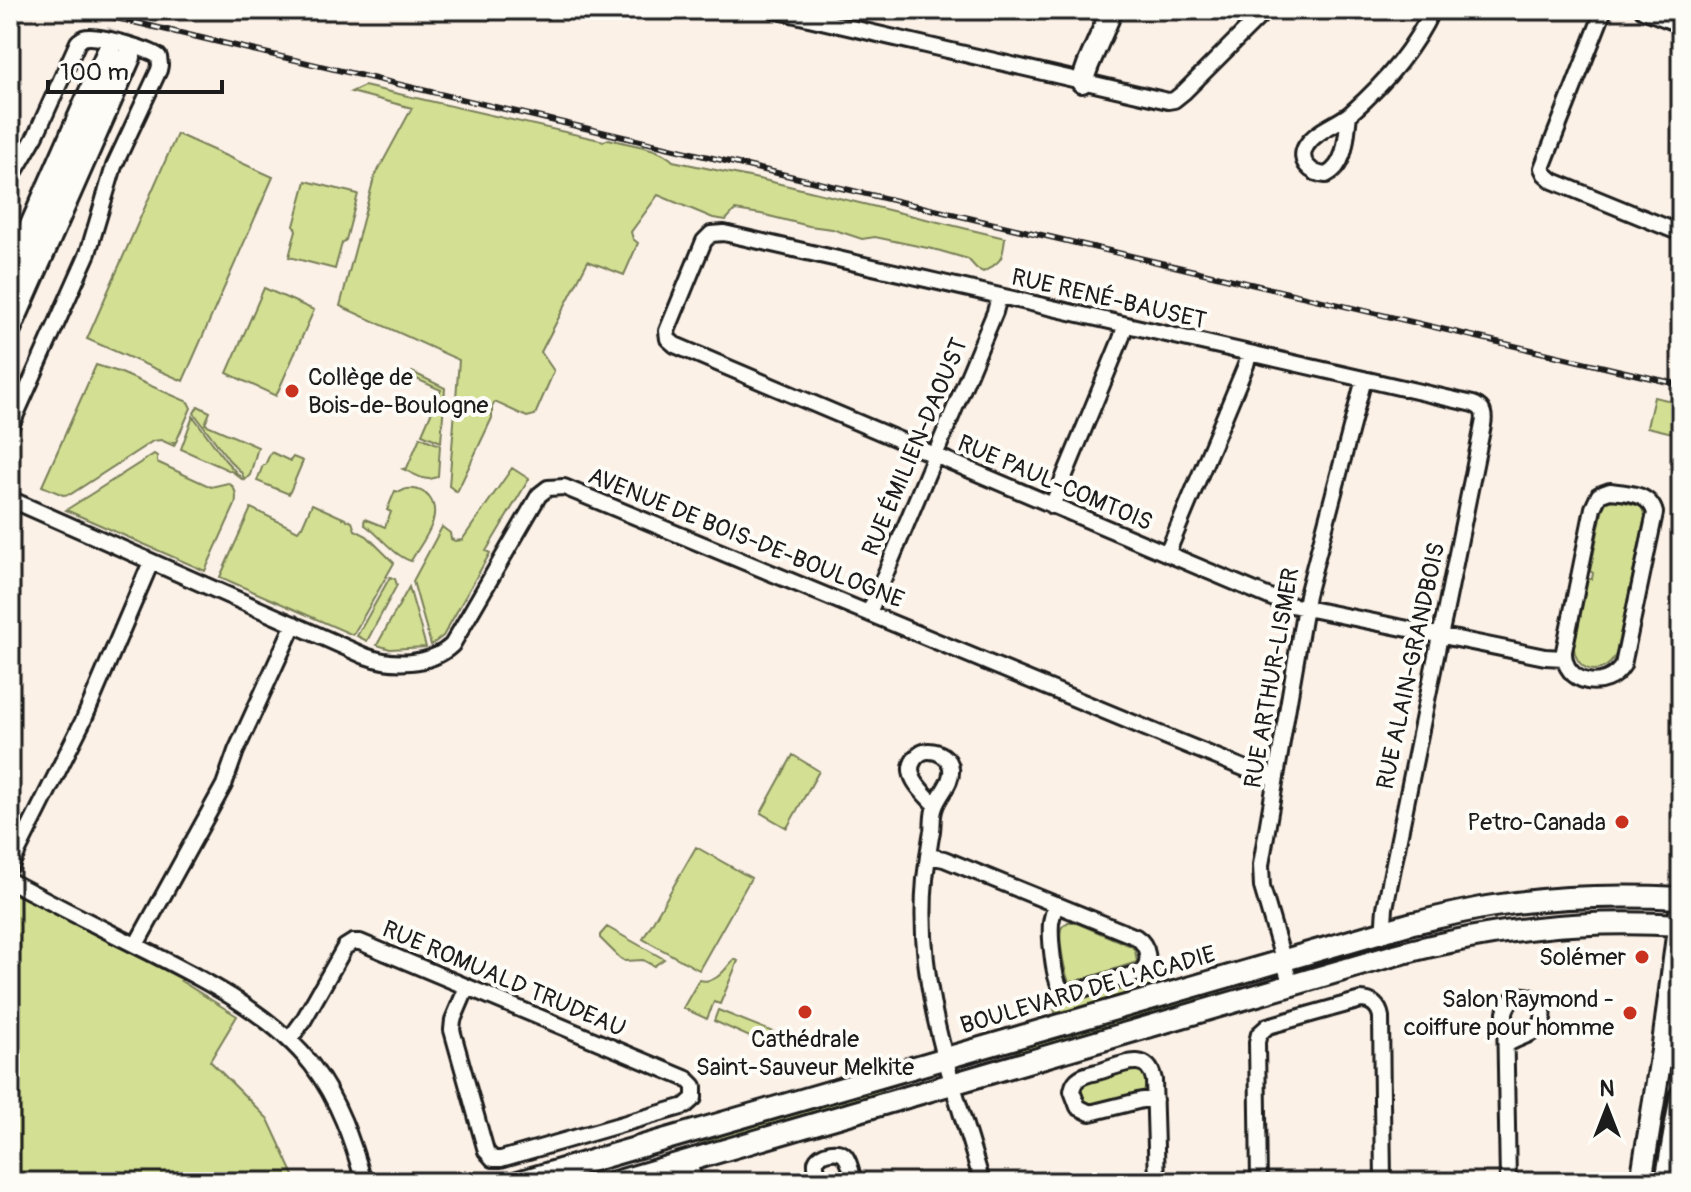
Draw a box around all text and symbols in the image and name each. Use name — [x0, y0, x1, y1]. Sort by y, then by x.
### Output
scale bar — [48, 44, 222, 94]
text: 100 m — [60, 58, 129, 87]
street label: RUE RENÉ-BAUSET — [1009, 262, 1209, 336]
street label: RUE ÉMILIEN-DAOUST — [856, 334, 974, 560]
place label: Collège de Bois-de-Boulogne — [308, 363, 489, 420]
marker: Collège de Bois-de-Boulogne — [283, 382, 301, 400]
street label: RUE PAUL-COMTOIS — [953, 429, 1157, 537]
street label: AVENUE DE BOIS-DE-BOULOGNE — [584, 461, 908, 615]
street label: RUE ALAIN-GRANDBOIS — [1371, 540, 1451, 792]
street label: RUE ARTHUR-LISMER — [1238, 565, 1306, 791]
place label: Petro-Canada — [1467, 808, 1606, 837]
marker: Petro-Canada — [1613, 813, 1631, 831]
street label: RUE ROMUALD TRUDEAU — [378, 915, 630, 1043]
street label: BOULEVARD DE L'ACADIE — [957, 940, 1219, 1040]
place label: Solémer — [1539, 943, 1626, 972]
marker: Solémer — [1633, 948, 1651, 966]
place label: Salon Raymond - coiffure pour homme — [1404, 985, 1614, 1042]
marker: Cathédrale Saint-Sauveur Melkite — [796, 1003, 814, 1021]
marker: Salon Raymond - coiffure pour homme — [1621, 1004, 1639, 1022]
place label: Cathédrale Saint-Sauveur Melkite — [696, 1025, 914, 1082]
north arrow — [1567, 1068, 1647, 1148]
text: N — [1600, 1075, 1615, 1103]

